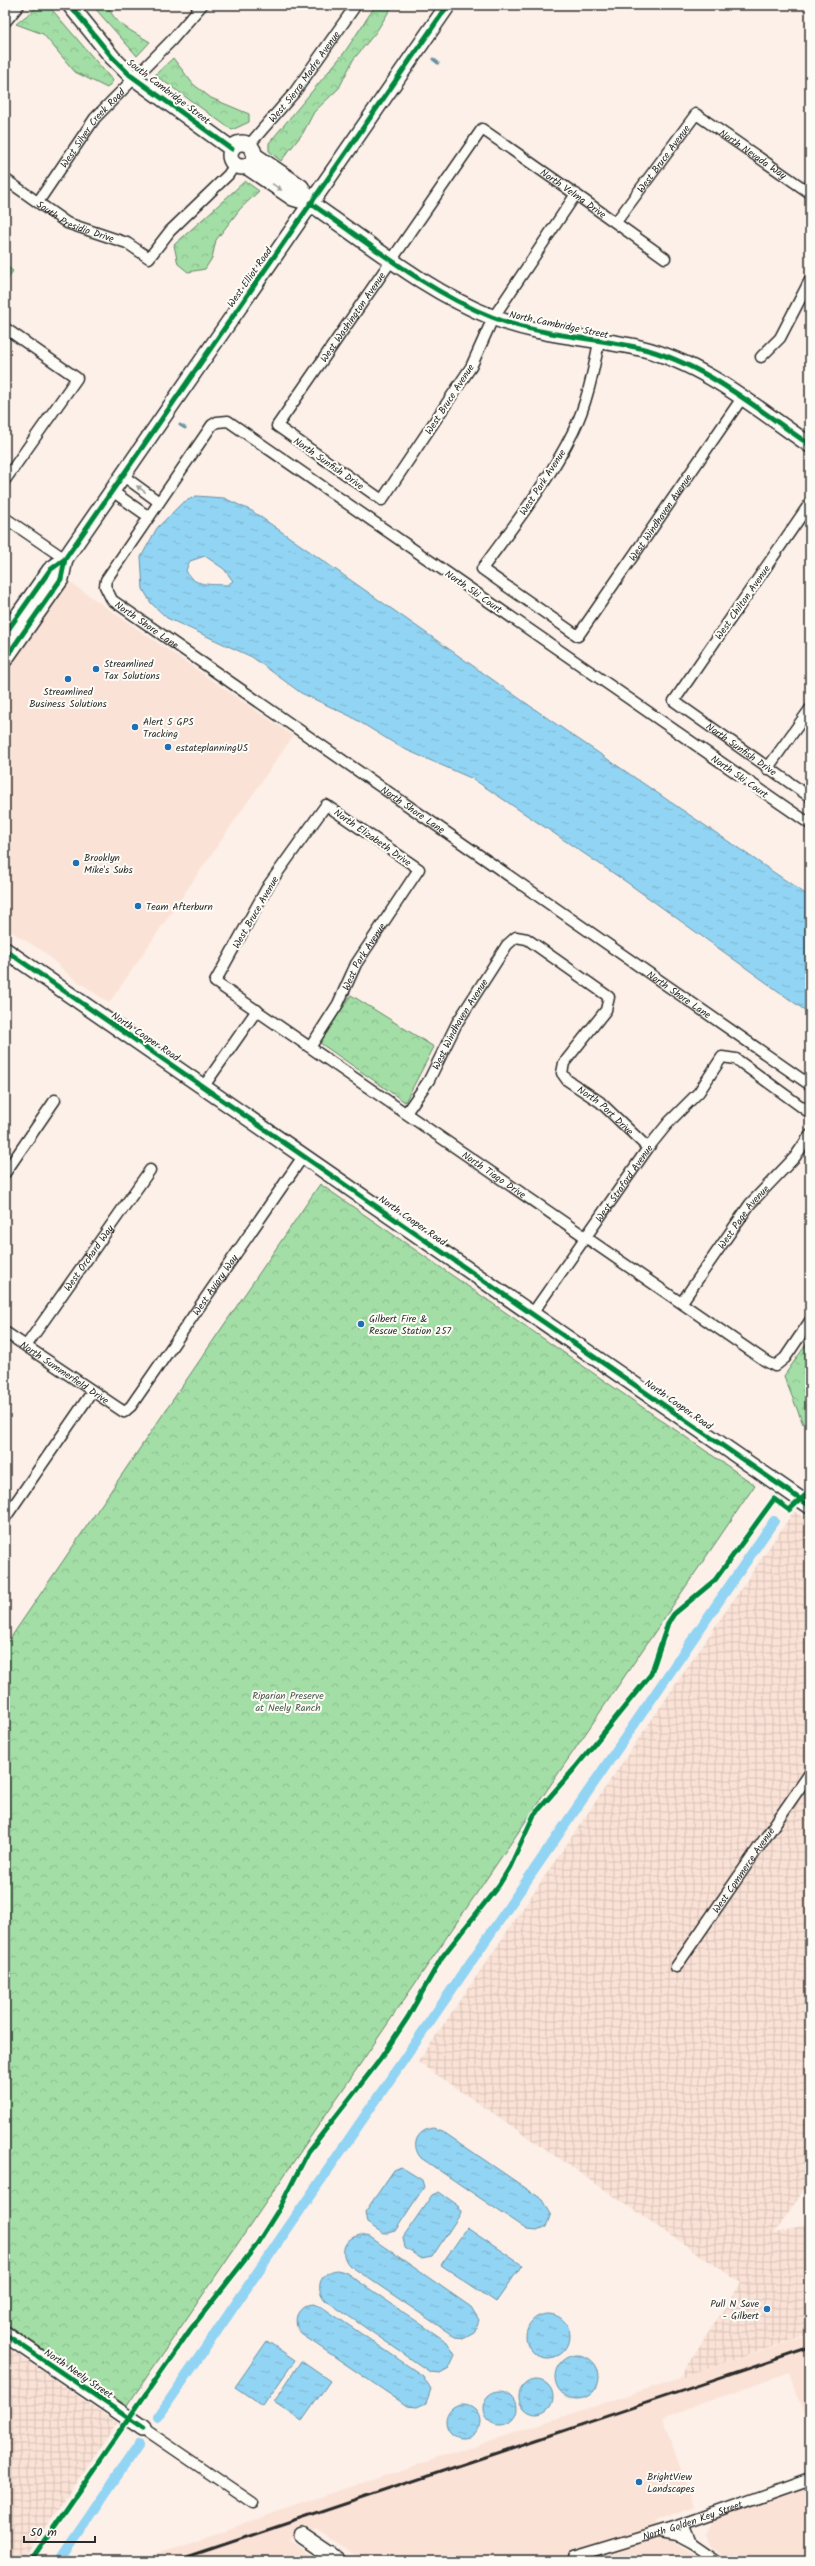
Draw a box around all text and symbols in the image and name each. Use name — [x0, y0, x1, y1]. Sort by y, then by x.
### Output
street label: West Sierra Madre Avenue — [265, 27, 345, 126]
street label: South Cambridge Street — [123, 55, 214, 129]
street label: West Silver Creek Road — [56, 84, 130, 171]
street label: West Bruce Avenue — [633, 121, 695, 197]
street label: North Nevada Way — [716, 125, 790, 184]
street label: North Velma Drive — [537, 165, 610, 223]
one-way arrow — [272, 183, 282, 191]
street label: South Presidio Drive — [33, 197, 116, 247]
street label: West Elliot Road — [223, 243, 277, 311]
street label: West Washington Avenue — [316, 269, 390, 366]
street label: North Cambridge Street — [508, 307, 610, 343]
street label: West Bruce Avenue — [421, 361, 479, 438]
street label: North Sunfish Drive — [290, 433, 367, 494]
street label: West Park Avenue — [515, 446, 571, 519]
street label: West Windhaven Avenue — [625, 471, 697, 565]
one-way arrow — [136, 485, 146, 493]
street label: West Chilton Avenue — [711, 562, 775, 643]
street label: North Ski Court — [441, 566, 505, 618]
street label: North Shore Lane — [111, 597, 182, 653]
place label: Streamlined Tax Solutions — [104, 656, 161, 684]
marker: Streamlined Tax Solutions — [91, 664, 101, 674]
marker: Streamlined Business Solutions — [63, 674, 73, 684]
place label: Streamlined Business Solutions — [29, 684, 108, 712]
place label: Alert 5 GPS Tracking — [143, 714, 194, 742]
street label: North Sunfish Drive — [702, 719, 780, 780]
marker: Alert 5 GPS Tracking — [130, 722, 140, 732]
place label: estateplanningUS — [176, 740, 249, 756]
marker: estateplanningUS — [163, 742, 173, 752]
street label: North Ski Court — [707, 751, 771, 803]
street label: North Shore Lane — [377, 782, 448, 838]
street label: North Elizabeth Drive — [330, 805, 415, 871]
place label: Brooklyn Mike's Subs — [84, 850, 134, 878]
marker: Brooklyn Mike's Subs — [71, 858, 81, 868]
street label: West Bruce Avenue — [229, 873, 283, 952]
place label: Team Afterburn — [146, 899, 213, 915]
marker: Team Afterburn — [133, 901, 143, 911]
street label: West Park Avenue — [338, 919, 390, 993]
street label: North Shore Lane — [643, 967, 714, 1023]
street label: West Windhaven Avenue — [428, 975, 493, 1073]
street label: North Cooper Road — [108, 1008, 184, 1066]
street label: North Port Drive — [574, 1082, 637, 1140]
street label: West Straford Avenue — [592, 1141, 657, 1226]
street label: North Tiago Drive — [458, 1147, 529, 1203]
street label: West Page Avenue — [714, 1181, 774, 1253]
street label: North Cooper Road — [375, 1191, 450, 1251]
street label: West Orchard Way — [60, 1222, 118, 1295]
street label: West Aviary Way — [189, 1251, 242, 1319]
place label: Gilbert Fire & Rescue Station 257 — [369, 1311, 452, 1339]
marker: Gilbert Fire & Rescue Station 257 — [356, 1319, 366, 1329]
street label: North Summerfield Drive — [17, 1337, 112, 1409]
street label: North Cooper Road — [641, 1375, 716, 1435]
park label: Riparian Preserve at Neely Ranch — [252, 1688, 324, 1716]
street label: West Commerce Avenue — [709, 1824, 780, 1917]
place label: Pull N Save - Gilbert — [710, 2296, 759, 2324]
marker: Pull N Save - Gilbert — [762, 2304, 772, 2314]
street label: North Neely Street — [41, 2345, 116, 2403]
place label: BrightView Landscapes — [647, 2469, 695, 2497]
marker: BrightView Landscapes — [634, 2477, 644, 2487]
street label: North Golden Key Street — [641, 2497, 745, 2545]
scale bar — [24, 2518, 95, 2544]
text: 50 m — [30, 2523, 57, 2542]

